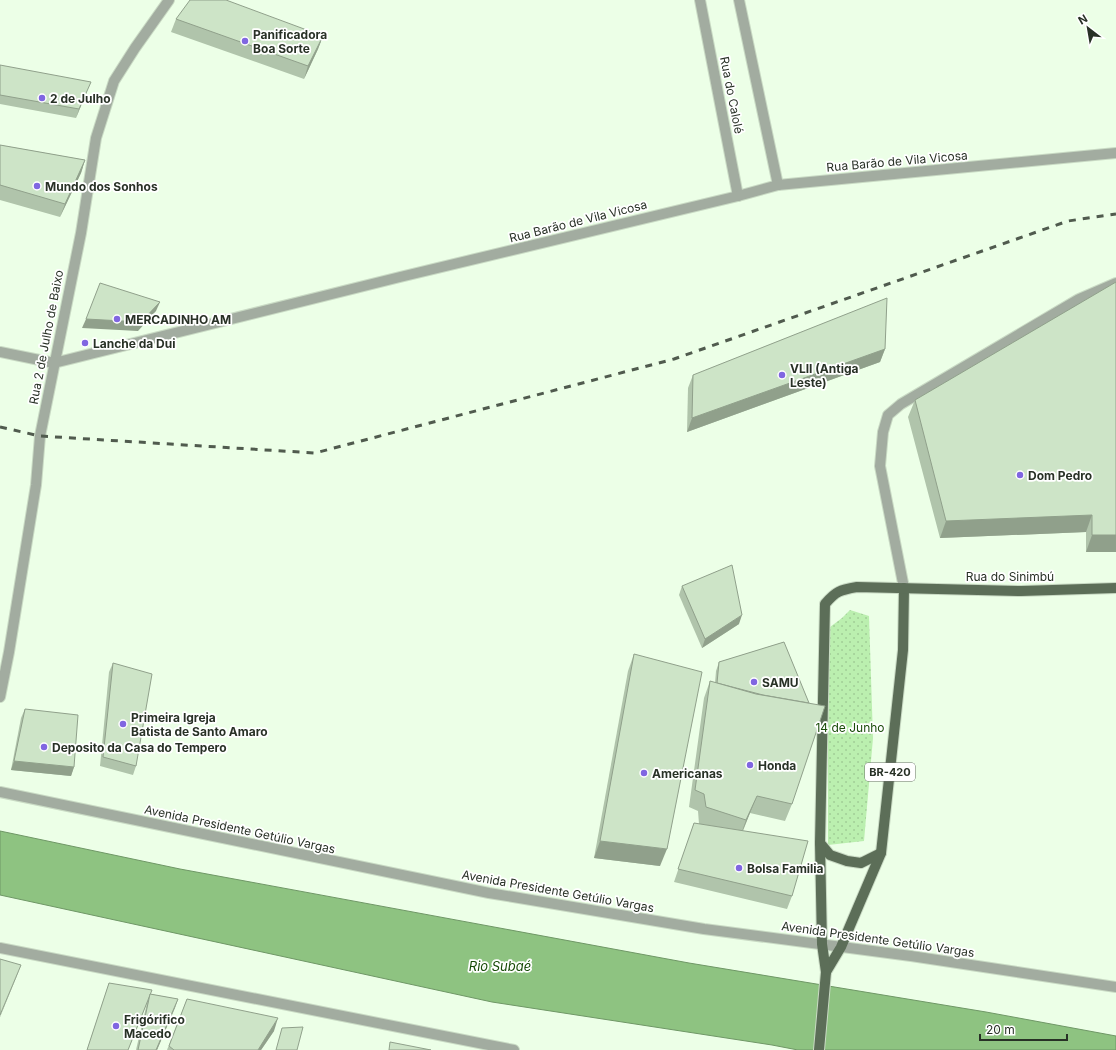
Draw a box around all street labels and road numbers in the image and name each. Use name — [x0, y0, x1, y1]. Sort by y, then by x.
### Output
street label: Rua do Calolé — [717, 55, 747, 135]
street label: Rua Barão de Vila Vicosa — [826, 147, 968, 175]
street label: Rua Barão de Vila Vicosa — [507, 197, 649, 245]
street label: Rua 2 de Julho de Baixo — [26, 269, 66, 405]
street label: Rua do Sinimbú — [966, 569, 1054, 584]
road number: BR-420 — [865, 763, 915, 781]
street label: Avenida Presidente Getúlio Vargas — [143, 801, 337, 857]
street label: Avenida Presidente Getúlio Vargas — [461, 867, 655, 915]
street label: Avenida Presidente Getúlio Vargas — [781, 918, 975, 960]

